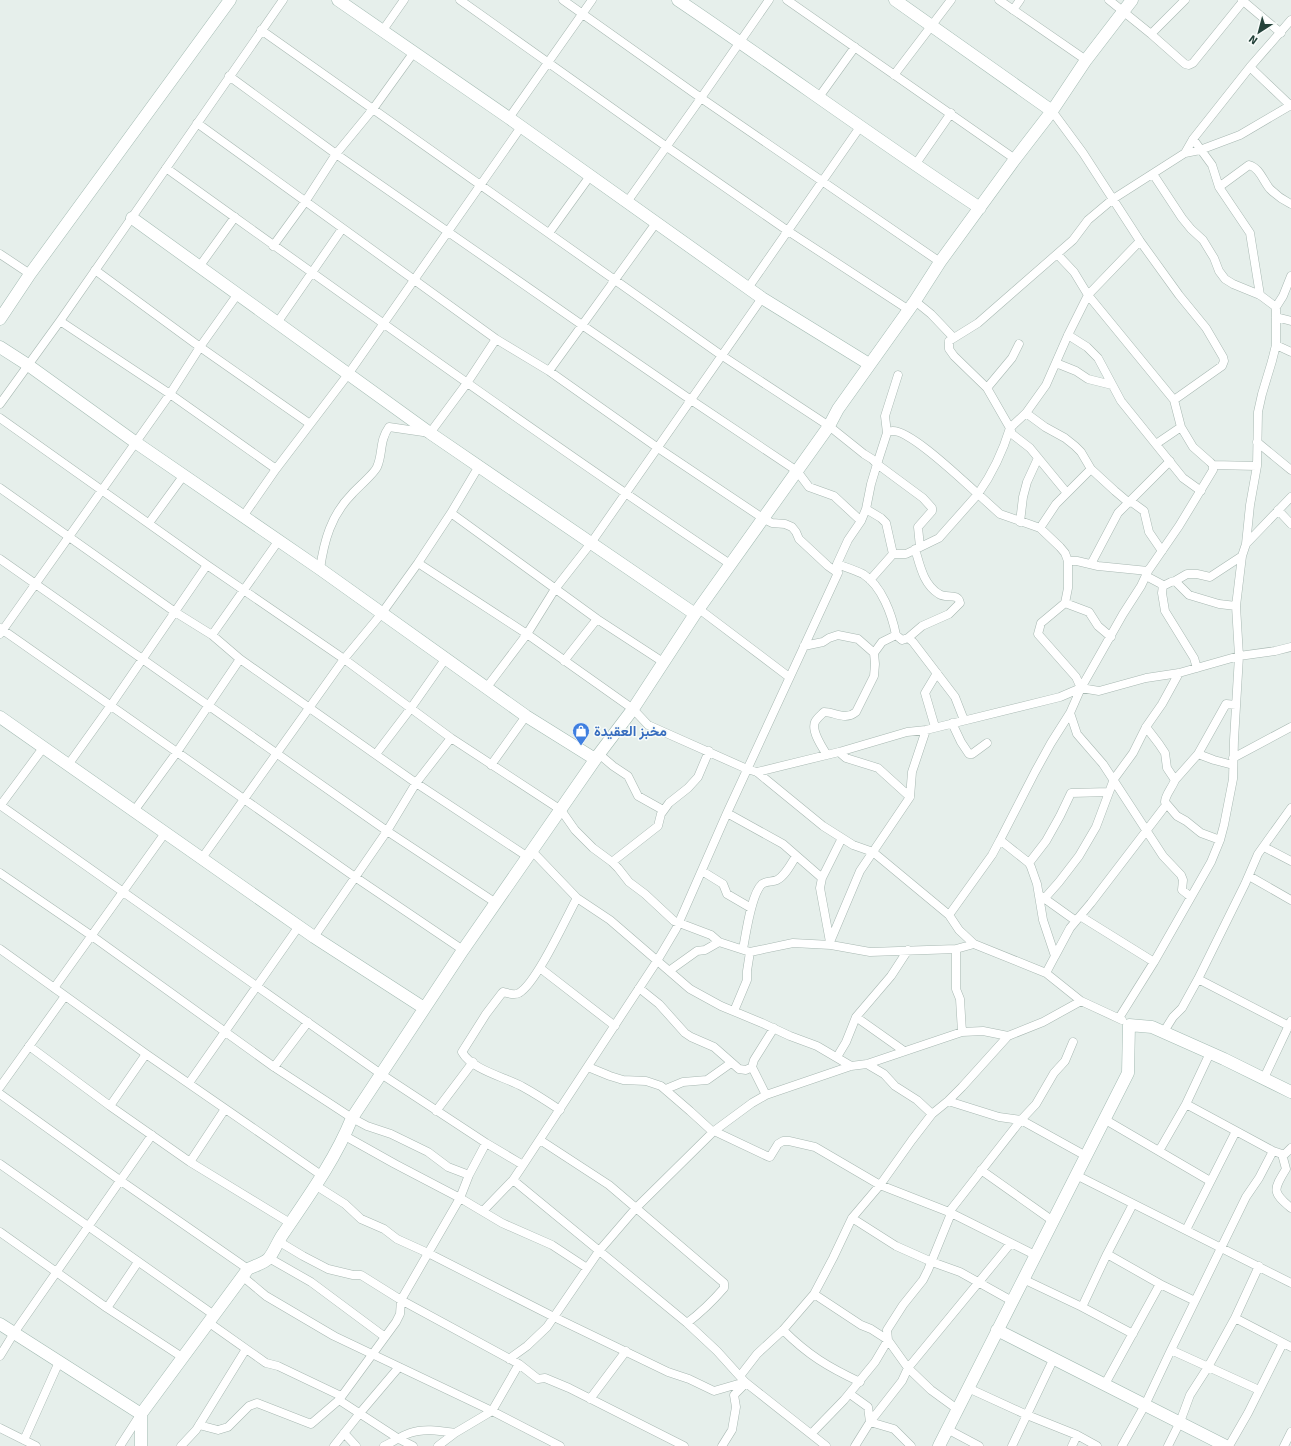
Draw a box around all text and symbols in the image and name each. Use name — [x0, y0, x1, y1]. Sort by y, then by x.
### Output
north arrow — [1239, 12, 1279, 52]
text: N — [1246, 32, 1260, 47]
shop icon: مخبز العقيدة — [571, 721, 591, 746]
place label: مخبز العقيدة — [594, 723, 667, 740]

